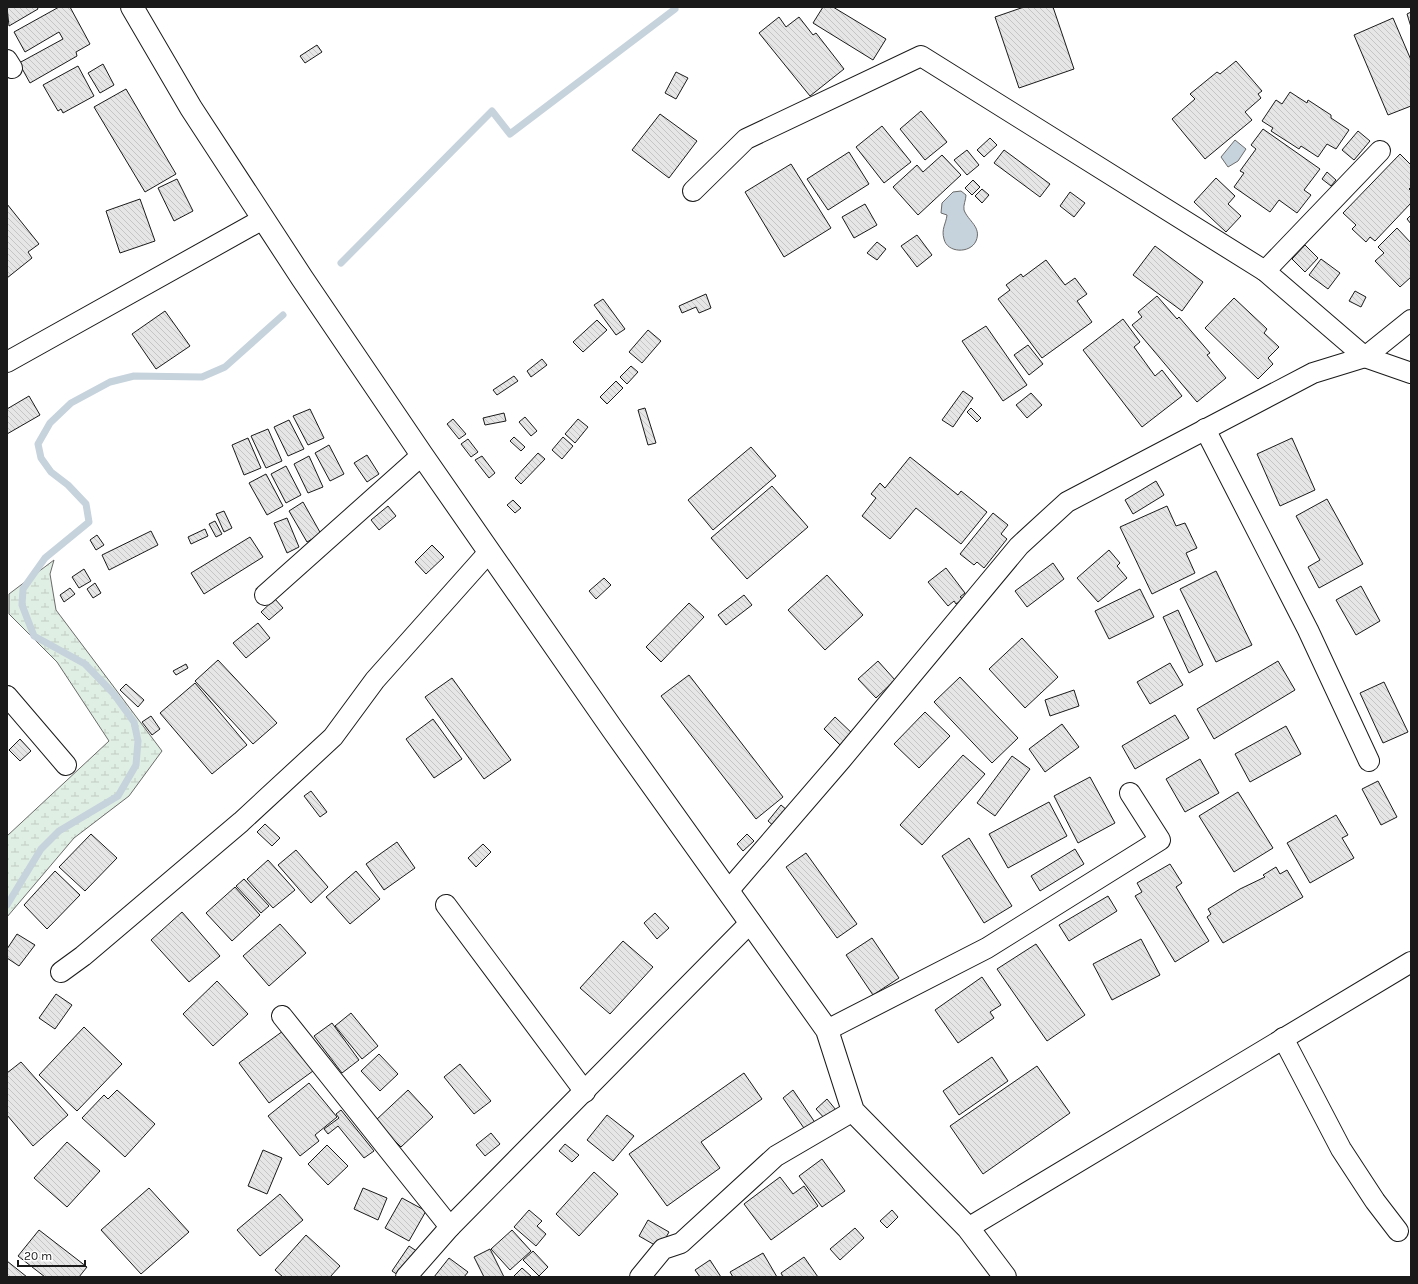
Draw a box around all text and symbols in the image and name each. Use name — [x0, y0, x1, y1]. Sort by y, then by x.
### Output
scale bar — [18, 1242, 85, 1268]
text: 20 m — [24, 1249, 52, 1263]

